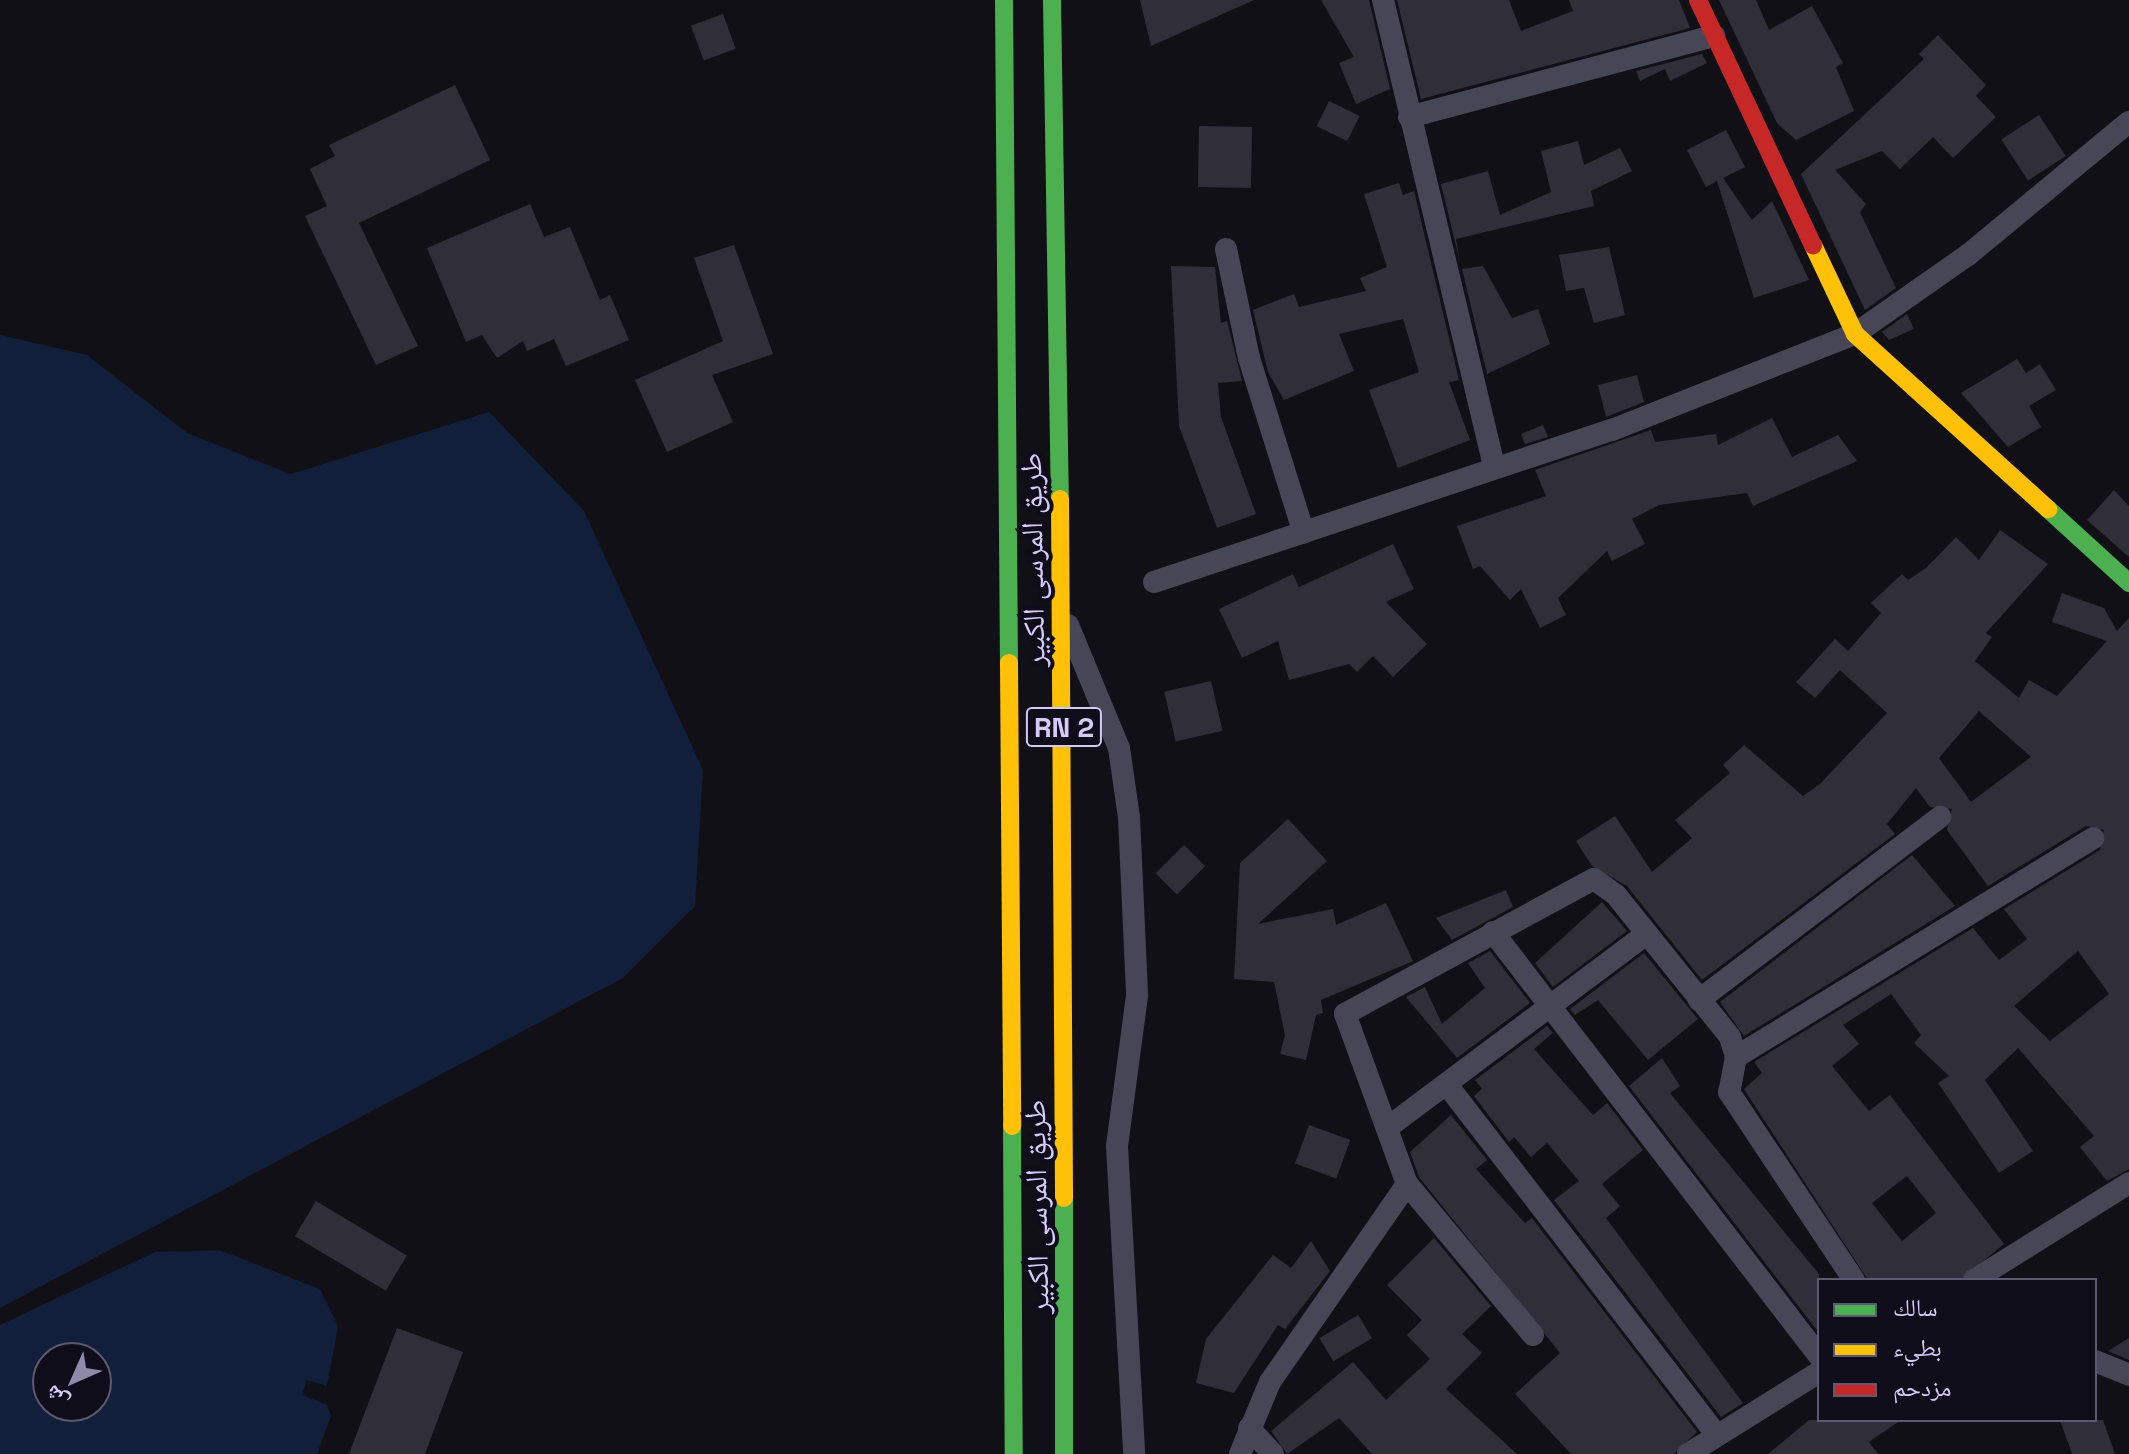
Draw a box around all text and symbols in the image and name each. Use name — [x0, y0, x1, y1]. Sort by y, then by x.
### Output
street label: طريق المرسى الكبير — [1013, 453, 1053, 667]
road number: RN 2 — [1024, 703, 1104, 751]
street label: طريق المرسى الكبير — [1017, 1100, 1057, 1314]
legend — [1817, 1278, 2097, 1422]
text: سالك — [1893, 1292, 1938, 1323]
text: بطيء — [1893, 1332, 1942, 1363]
north arrow — [32, 1342, 112, 1422]
text: مزدحم — [1893, 1372, 1952, 1403]
text: ش — [38, 1379, 75, 1416]

